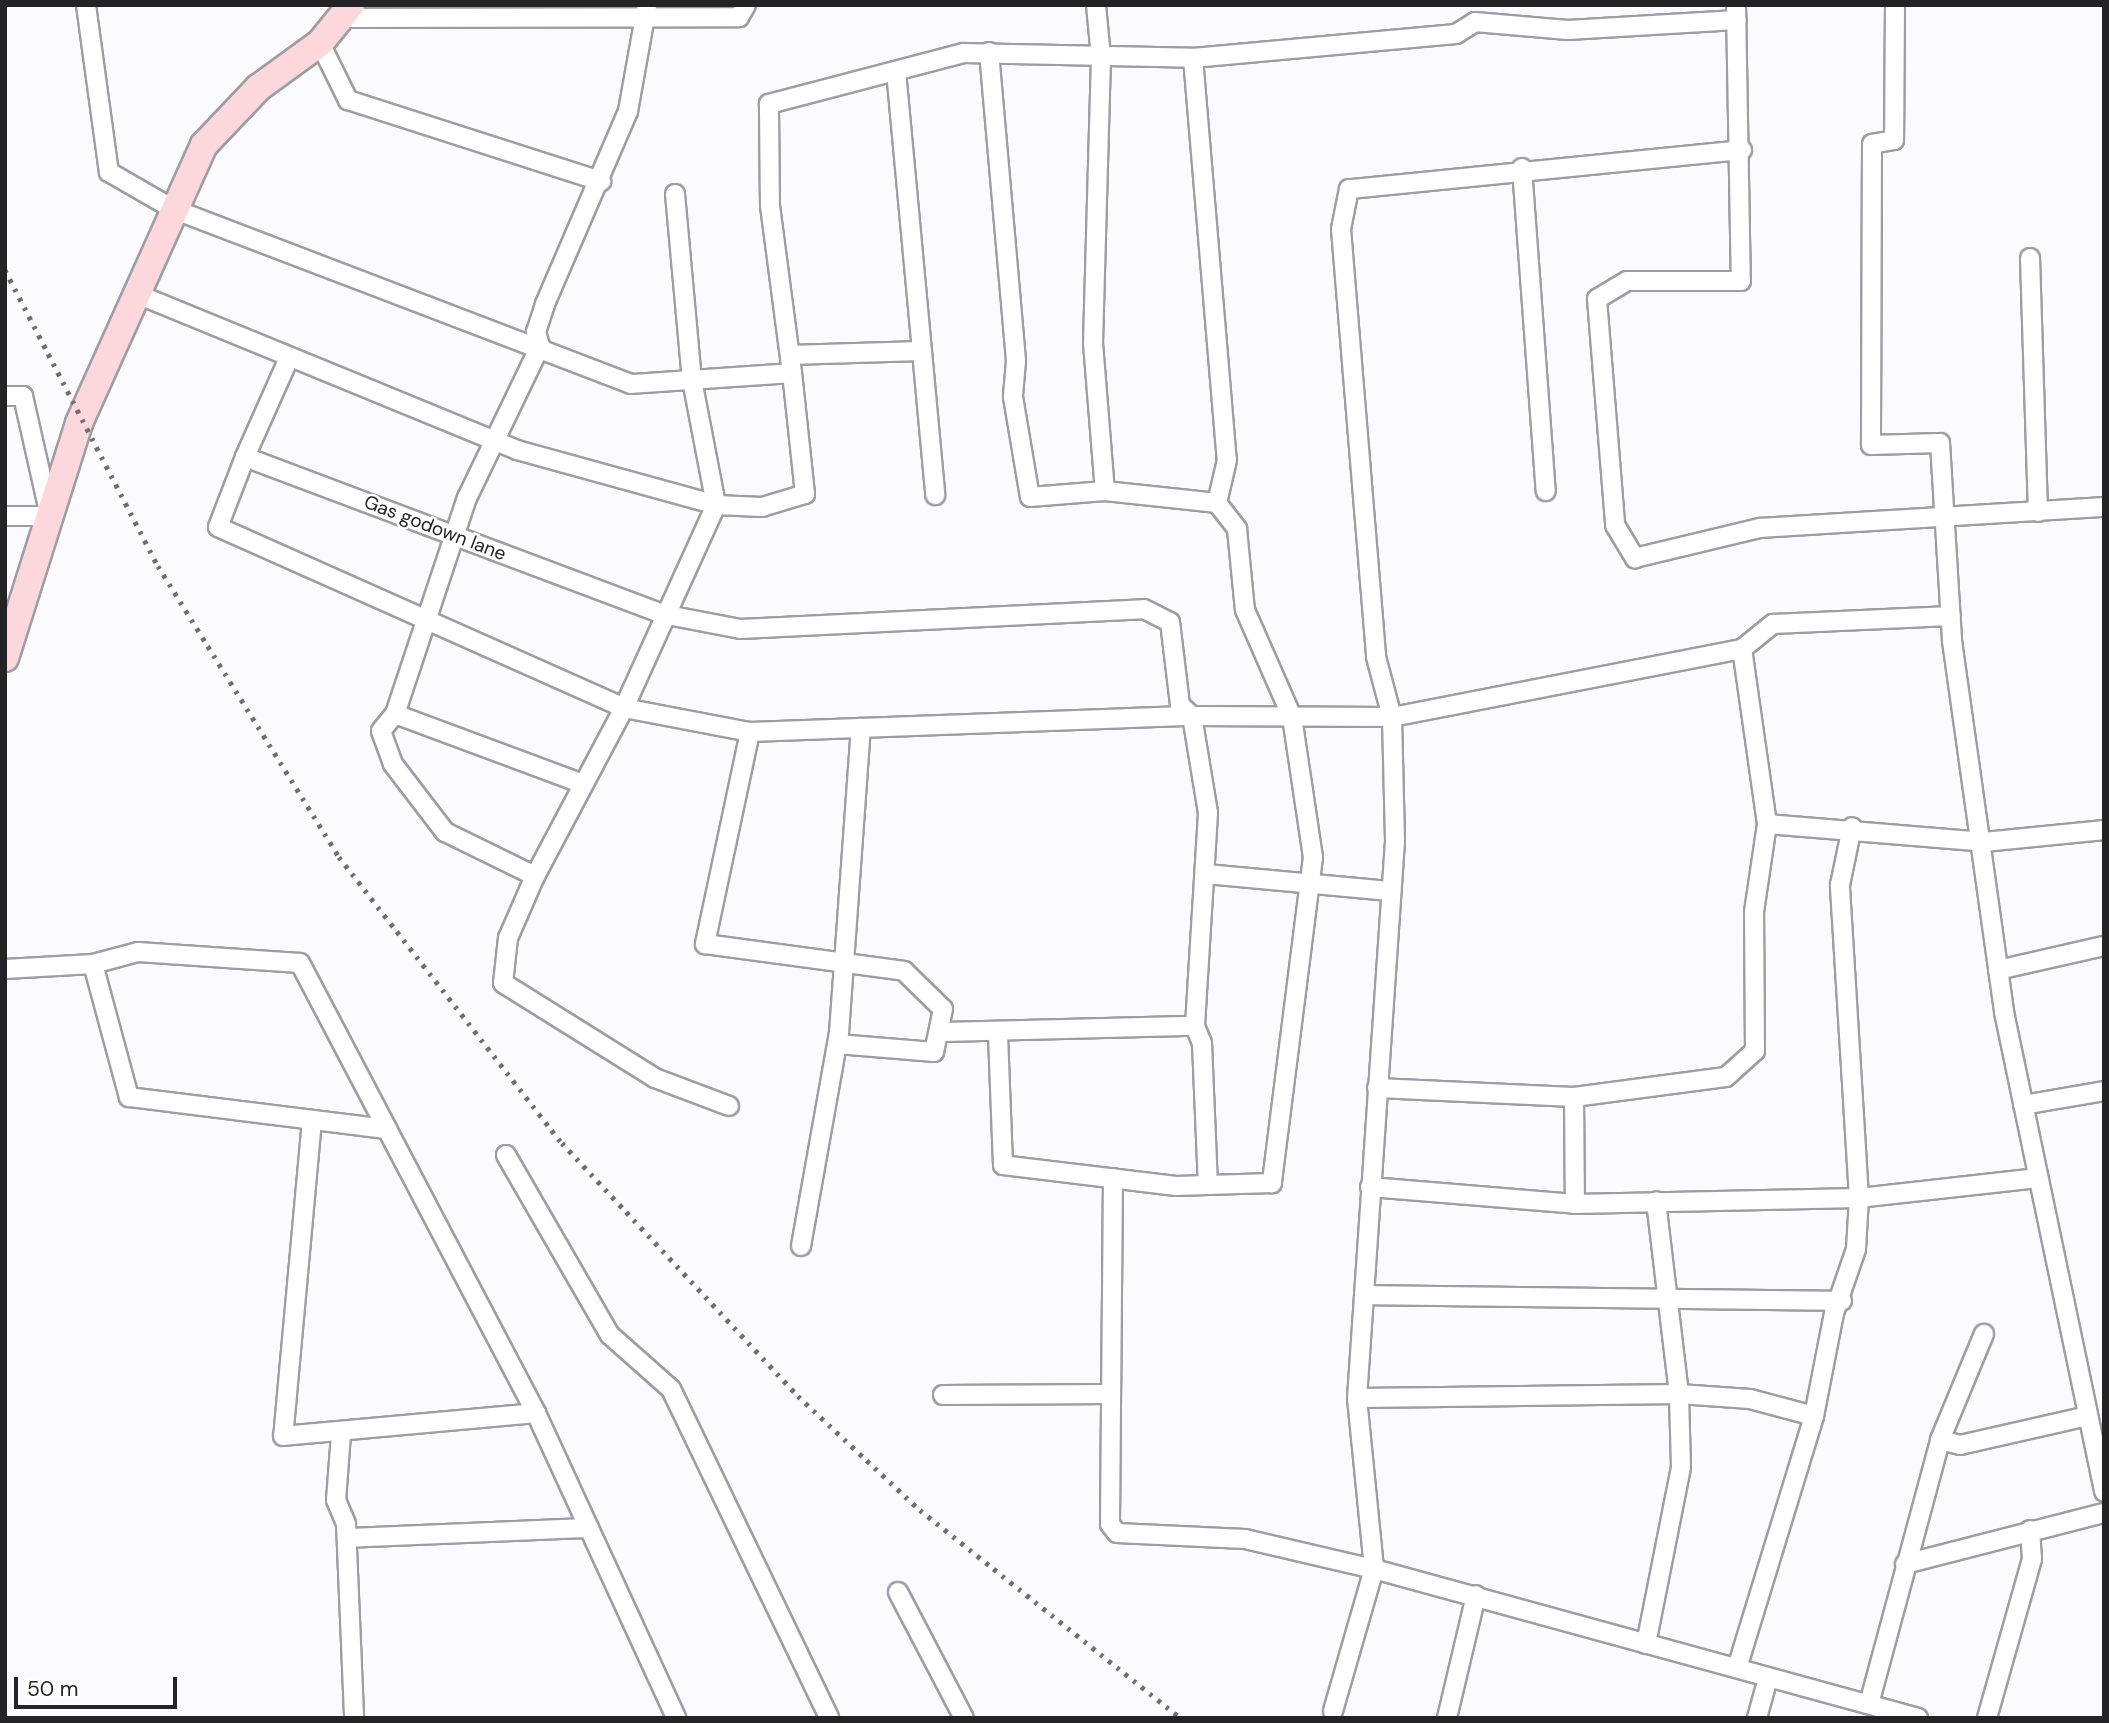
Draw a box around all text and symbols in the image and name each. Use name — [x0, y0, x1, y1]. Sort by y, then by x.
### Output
street label: Gas godown lane — [361, 490, 509, 566]
scale bar — [18, 1664, 180, 1708]
text: 50 m — [27, 1675, 78, 1703]

